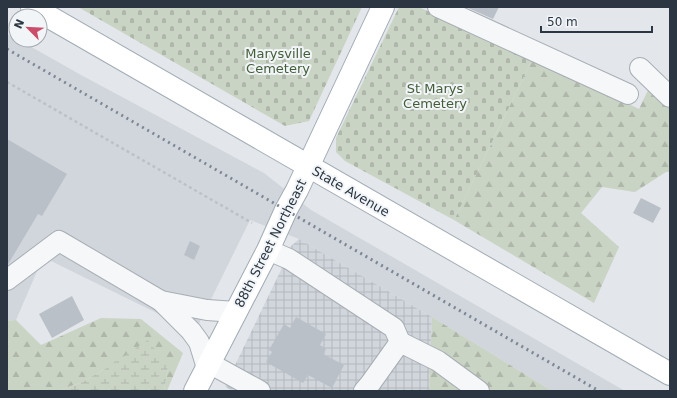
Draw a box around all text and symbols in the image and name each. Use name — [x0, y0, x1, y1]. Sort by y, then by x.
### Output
north arrow — [8, 8, 48, 48]
scale bar — [541, 8, 652, 34]
text: 50 m — [547, 15, 578, 29]
text: N — [12, 17, 27, 31]
park label: Marysville Cemetery — [245, 46, 311, 76]
park label: St Marys Cemetery — [403, 81, 467, 111]
street label: State Avenue — [309, 163, 392, 220]
street label: 88th Street Northeast — [232, 177, 309, 310]

